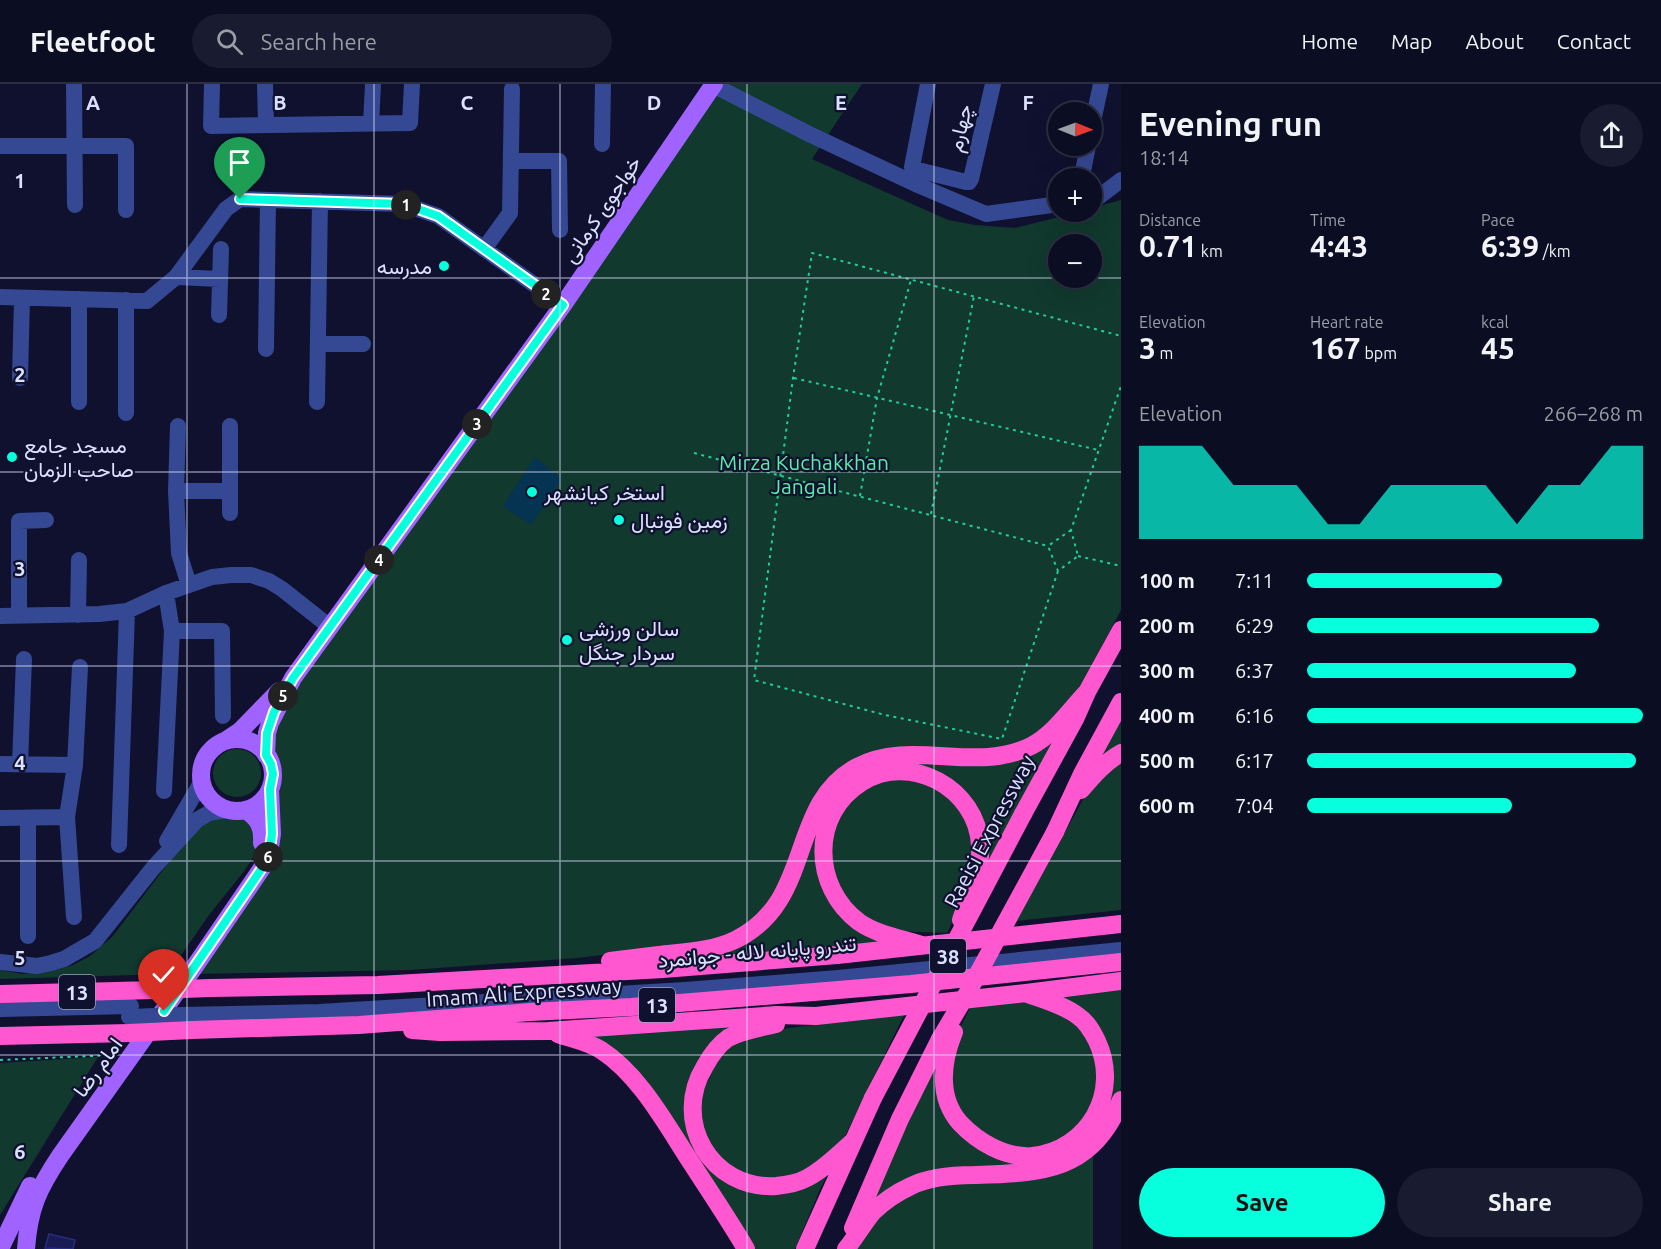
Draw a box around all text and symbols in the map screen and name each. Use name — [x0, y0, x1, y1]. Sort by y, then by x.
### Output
search box — [192, 14, 612, 68]
icon: search — [213, 25, 246, 58]
text: Fleetfoot — [30, 26, 156, 57]
text: Search here — [261, 29, 377, 54]
text: Home — [1301, 29, 1358, 53]
text: Map — [1391, 29, 1432, 53]
text: About — [1465, 29, 1524, 53]
text: Contact — [1557, 29, 1631, 53]
text: A — [86, 91, 100, 114]
text: B — [273, 91, 287, 114]
text: C — [461, 91, 474, 114]
text: D — [647, 91, 661, 114]
text: E — [835, 91, 847, 114]
text: F — [1022, 91, 1034, 114]
street label: چهارم — [942, 102, 979, 155]
north arrow — [1048, 102, 1102, 156]
map controls — [1048, 102, 1102, 288]
button: share — [1580, 104, 1643, 167]
text: Evening run — [1139, 105, 1322, 142]
pin — [214, 137, 265, 199]
icon: arrive — [223, 146, 256, 179]
text: 18:14 — [1139, 146, 1189, 169]
street label: خواجوی کرمانی — [557, 151, 647, 268]
button: + — [1048, 168, 1102, 222]
text: 1 — [14, 169, 26, 192]
pin: 1 — [391, 190, 421, 220]
text: 1 — [401, 196, 411, 214]
text: Distance — [1139, 211, 1201, 229]
text: Time — [1310, 211, 1346, 229]
text: Pace — [1481, 211, 1515, 229]
text: 0.71 — [1139, 229, 1197, 263]
text: 4:43 — [1310, 229, 1368, 263]
text: 6:39 — [1481, 229, 1539, 263]
button: − — [1048, 234, 1102, 288]
text: km — [1197, 242, 1223, 260]
text: /km — [1539, 242, 1571, 260]
place label: مدرسه — [377, 254, 432, 280]
marker: مدرسه — [437, 259, 451, 273]
pin: 2 — [531, 279, 561, 309]
text: 2 — [541, 285, 551, 303]
text: Elevation — [1139, 313, 1206, 331]
text: Heart rate — [1310, 313, 1384, 331]
text: kcal — [1481, 313, 1509, 331]
text: 3 — [1139, 331, 1156, 365]
text: 167 — [1310, 331, 1361, 365]
text: 45 — [1481, 331, 1515, 365]
text: m — [1156, 344, 1173, 362]
text: bpm — [1361, 344, 1397, 362]
text: 2 — [14, 363, 26, 386]
text: Elevation — [1139, 402, 1222, 425]
text: 266–268 m — [1544, 402, 1643, 425]
pin: 3 — [462, 409, 492, 439]
text: 3 — [472, 415, 482, 433]
place label: مسجد جامع صاحب الزمان — [24, 433, 134, 483]
marker: مسجد جامع صاحب الزمان — [5, 450, 19, 464]
park label: Mirza Kuchakkhan Jangali — [719, 450, 889, 498]
place label: استخر کیانشهر — [543, 480, 665, 506]
marker: استخر کیانشهر — [525, 485, 539, 499]
place label: زمین فوتبال — [631, 508, 728, 534]
marker: زمین فوتبال — [612, 513, 626, 527]
pin: 4 — [364, 545, 394, 575]
text: 4 — [374, 551, 384, 569]
text: 3 — [14, 557, 26, 580]
text: 100 m — [1139, 569, 1195, 592]
text: 7:11 — [1235, 569, 1274, 592]
text: 200 m — [1139, 614, 1195, 637]
text: 6:29 — [1235, 614, 1274, 637]
place label: سالن ورزشی سردار جنگل — [579, 616, 679, 666]
marker: سالن ورزشی سردار جنگل — [560, 633, 574, 647]
text: 300 m — [1139, 659, 1195, 682]
text: 6:37 — [1235, 659, 1274, 682]
pin: 5 — [268, 681, 298, 711]
text: 5 — [278, 687, 288, 705]
text: 400 m — [1139, 704, 1195, 727]
text: 6:16 — [1235, 704, 1274, 727]
text: 500 m — [1139, 749, 1195, 772]
text: 6:17 — [1235, 749, 1274, 772]
text: 4 — [14, 751, 26, 774]
street label: Raeisi Expressway — [939, 751, 1039, 911]
text: 600 m — [1139, 794, 1195, 817]
text: 7:04 — [1235, 794, 1274, 817]
pin: 6 — [253, 842, 283, 872]
text: 6 — [263, 848, 273, 866]
street label: تندرو پایانه لاله - جوانمرد — [657, 930, 858, 975]
road number: 38 — [930, 939, 966, 973]
text: 5 — [14, 946, 26, 969]
pin — [138, 949, 189, 1011]
icon: check — [147, 958, 180, 991]
street label: Imam Ali Expressway — [425, 973, 623, 1011]
road number: 13 — [59, 975, 95, 1009]
road number: 13 — [639, 988, 675, 1022]
street label: امام رضا — [67, 1033, 129, 1103]
text: 6 — [14, 1140, 26, 1163]
button: Save — [1139, 1168, 1385, 1237]
button: Share — [1397, 1168, 1643, 1237]

